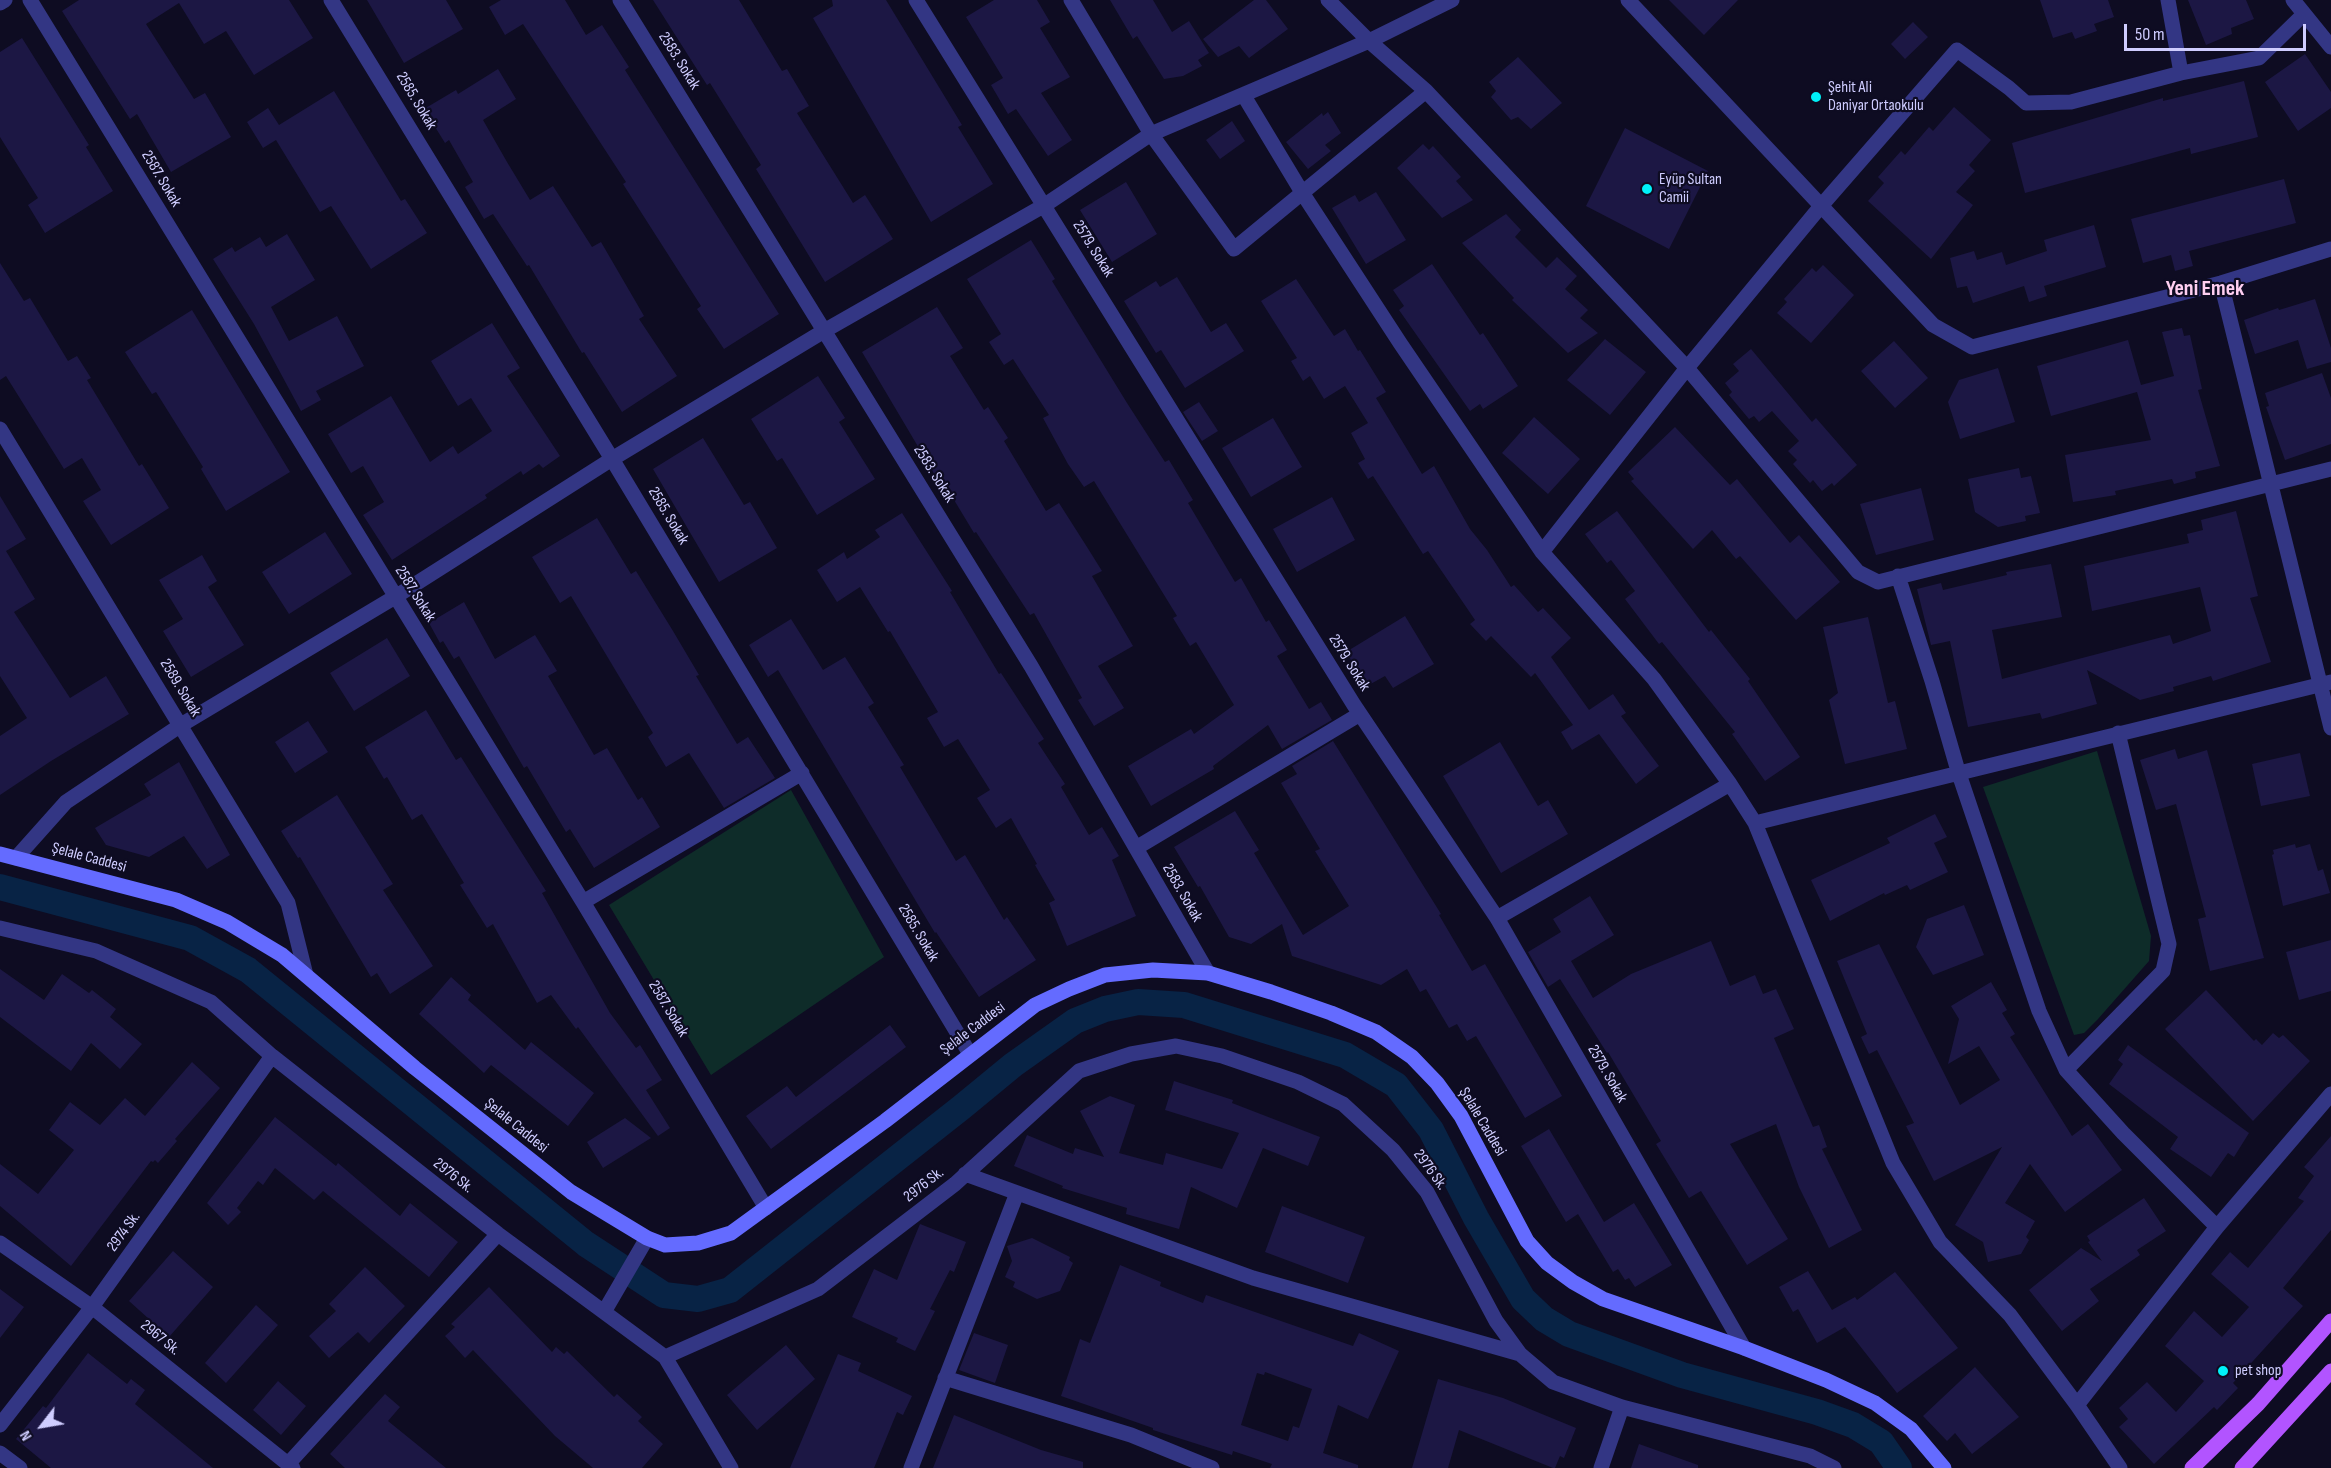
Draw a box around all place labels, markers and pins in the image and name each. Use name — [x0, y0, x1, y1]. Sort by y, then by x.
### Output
place label: Şehit Ali Daniyar Ortaokulu — [1828, 78, 1924, 116]
marker: Şehit Ali Daniyar Ortaokulu — [1809, 90, 1823, 104]
place label: Eyüp Sultan Camii — [1659, 170, 1722, 208]
marker: Eyüp Sultan Camii — [1640, 182, 1654, 196]
place label: pet shop — [2235, 1361, 2281, 1381]
marker: pet shop — [2216, 1364, 2230, 1378]

